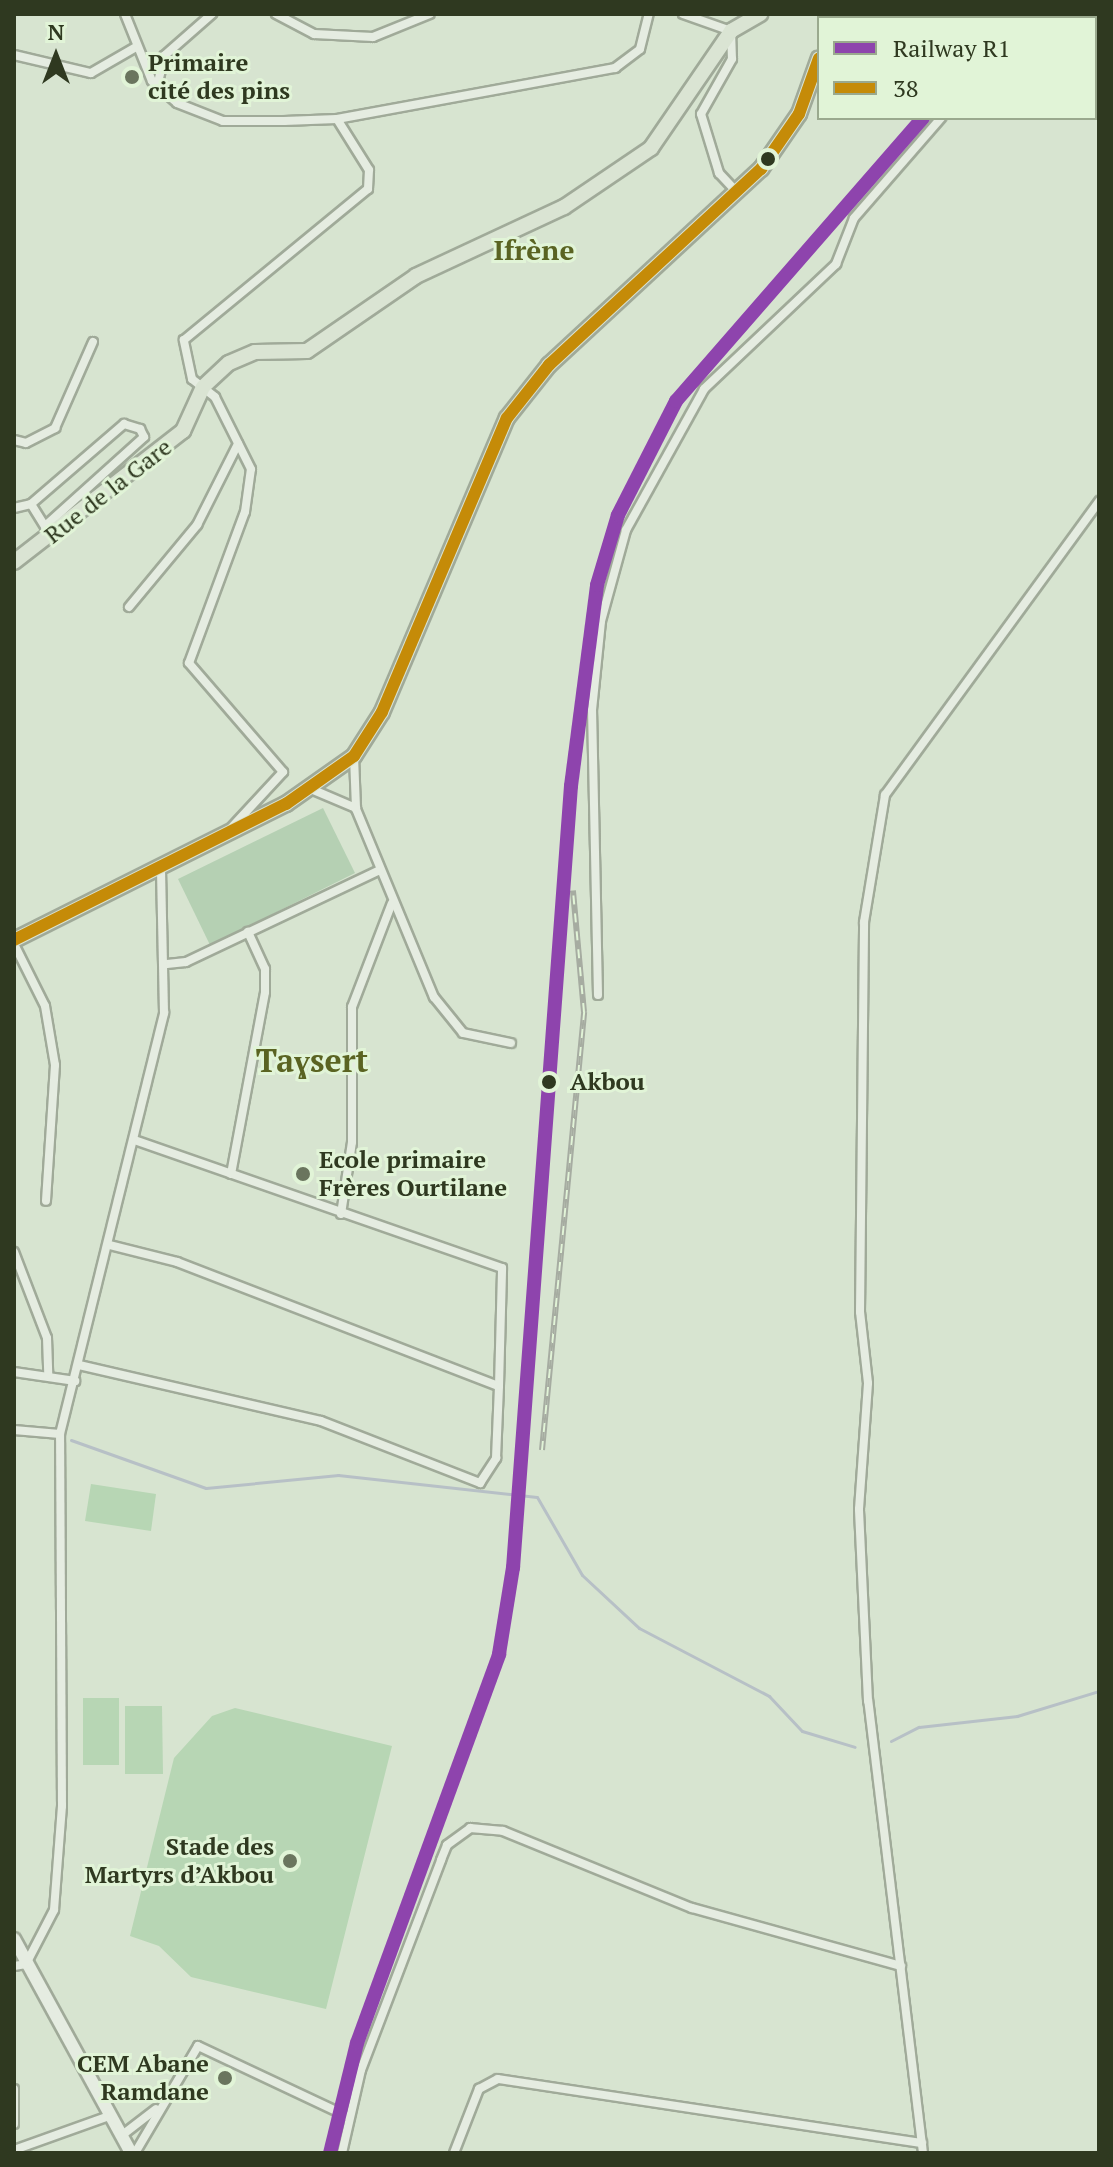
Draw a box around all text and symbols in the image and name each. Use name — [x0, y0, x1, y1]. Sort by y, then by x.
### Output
north arrow — [16, 16, 96, 96]
legend — [817, 16, 1097, 120]
text: N — [48, 17, 64, 46]
text: Railway R1 — [893, 32, 1010, 64]
place label: Primaire cité des pins — [148, 49, 290, 105]
marker: Primaire cité des pins — [123, 68, 141, 86]
text: 38 — [893, 72, 919, 104]
unlabelled marker — [760, 151, 776, 167]
district label: Ifrène — [494, 233, 574, 267]
street label: Rue de la Gare — [39, 432, 177, 550]
district label: Taɣsert — [256, 1041, 368, 1079]
marker: Akbou — [535, 1068, 563, 1096]
place label: Akbou — [570, 1068, 645, 1096]
place label: Ecole primaire Frères Ourtilane — [319, 1146, 507, 1202]
marker: Ecole primaire Frères Ourtilane — [294, 1165, 312, 1183]
place label: Stade des Martyrs d’Akbou — [85, 1833, 274, 1889]
marker: Stade des Martyrs d’Akbou — [281, 1852, 299, 1870]
place label: CEM Abane Ramdane — [77, 2050, 209, 2106]
marker: CEM Abane Ramdane — [216, 2069, 234, 2087]

